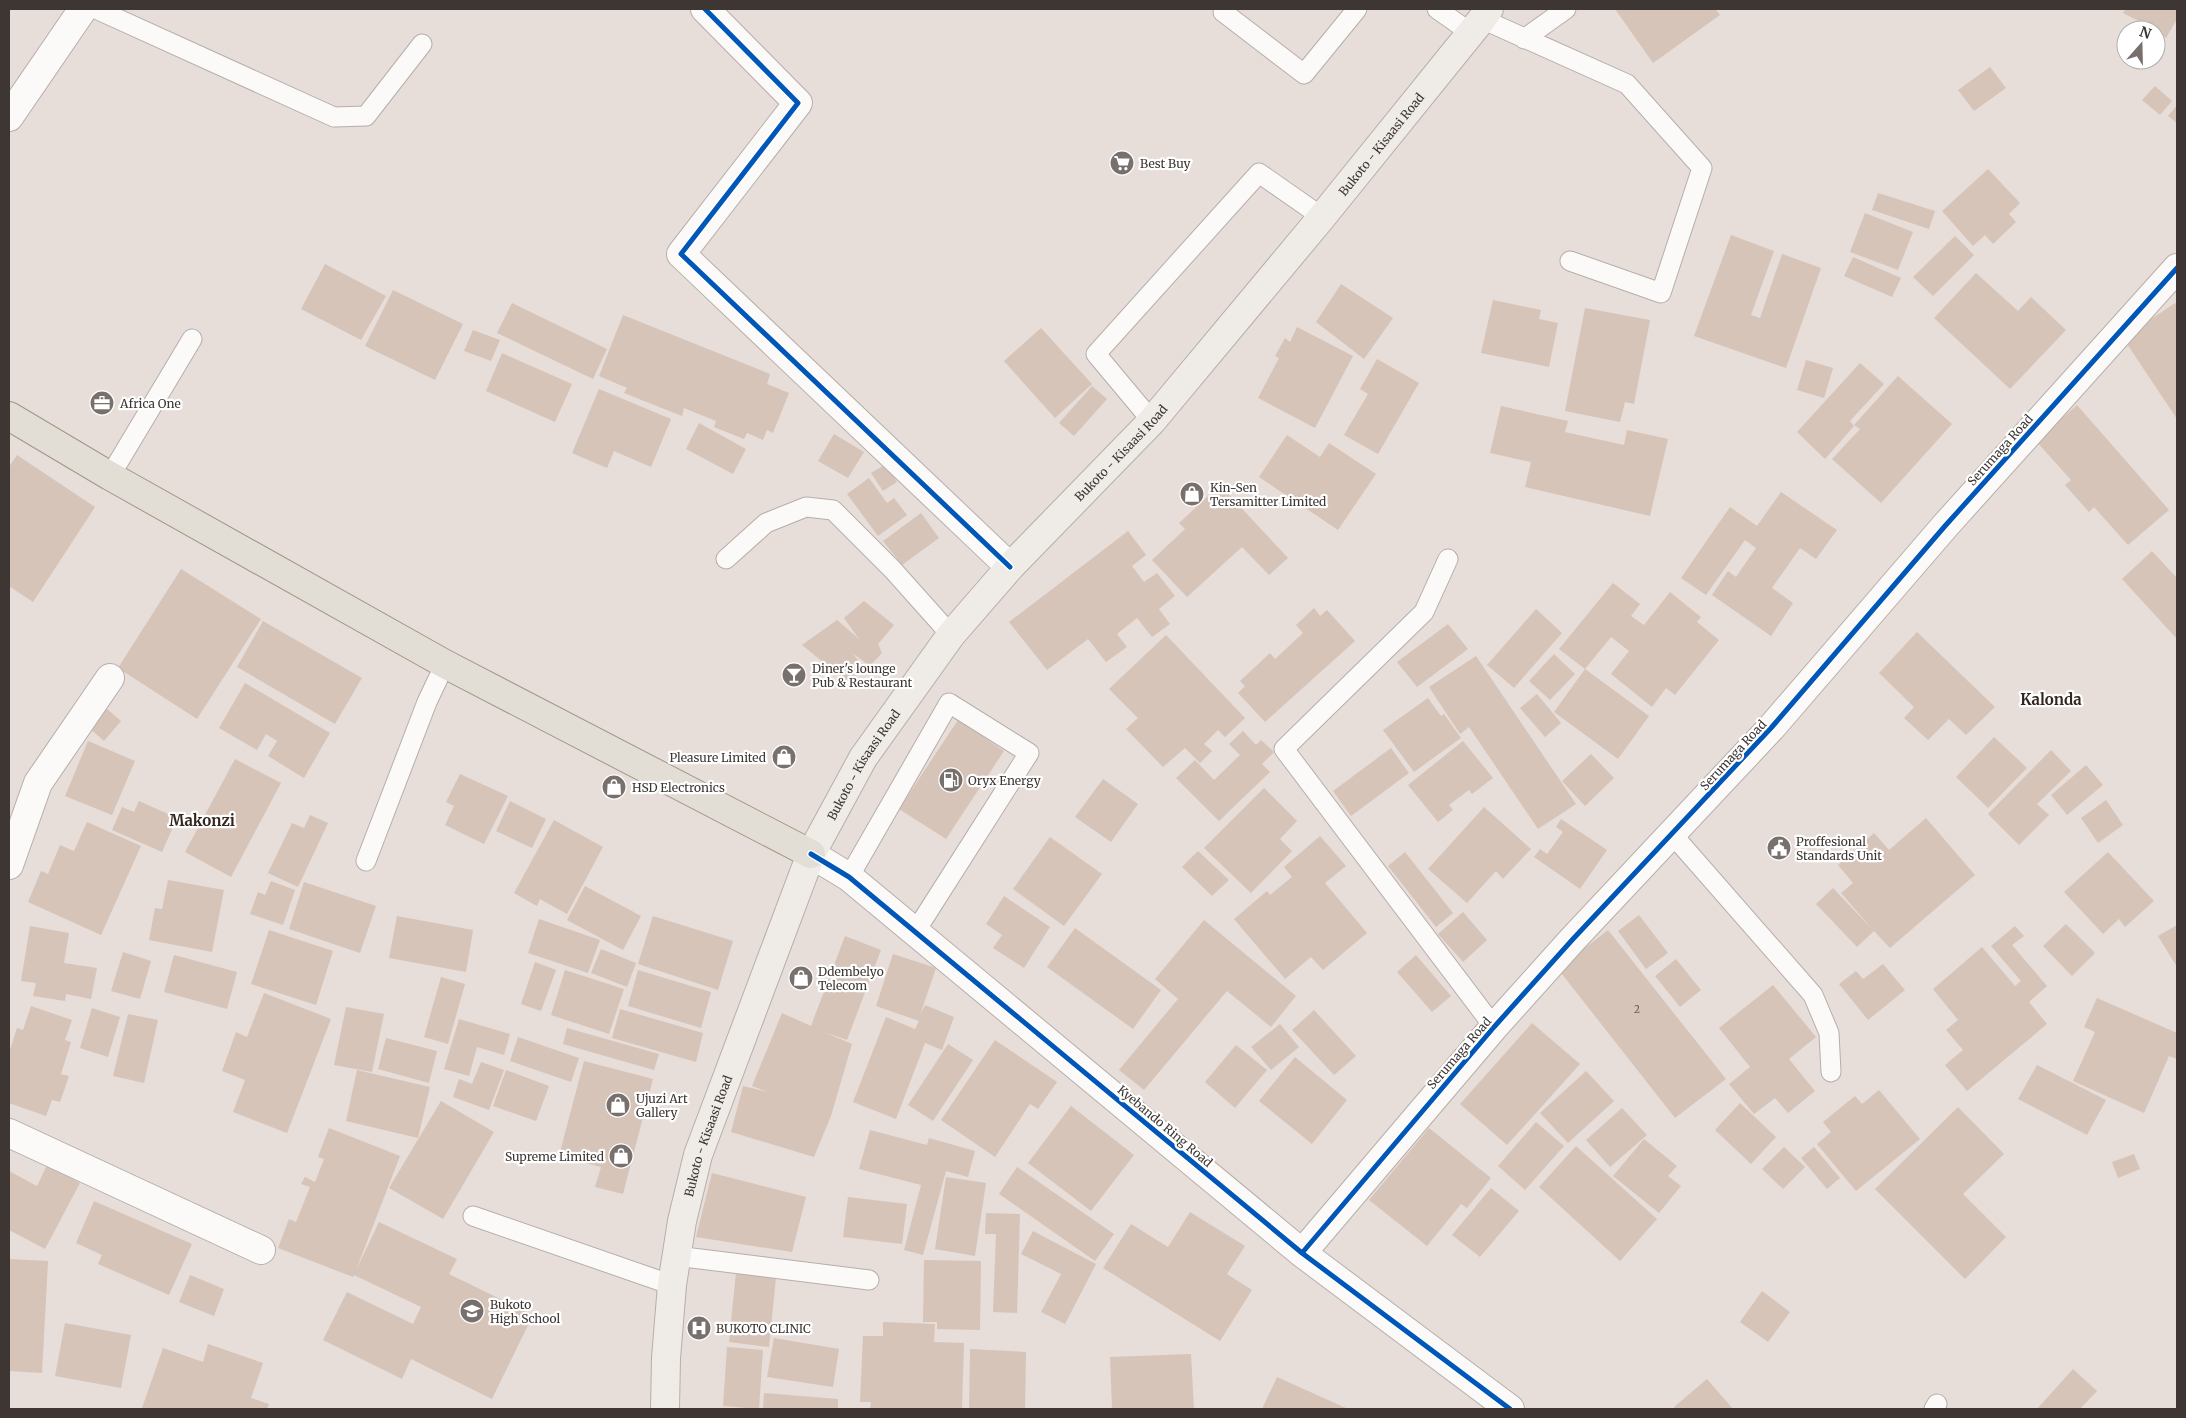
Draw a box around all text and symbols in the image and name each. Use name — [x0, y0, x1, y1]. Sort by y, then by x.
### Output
north arrow — [2116, 20, 2166, 70]
text: N — [2137, 22, 2154, 43]
street label: Bukoto - Kisaasi Road — [1335, 90, 1427, 198]
supermarket icon: Best Buy — [1109, 150, 1135, 176]
place label: Best Buy — [1140, 156, 1190, 171]
office icon: Africa One — [89, 390, 115, 416]
place label: Africa One — [119, 396, 181, 411]
street label: Bukoto - Kisaasi Road — [1071, 402, 1170, 504]
street label: Serumaga Road — [1964, 411, 2036, 489]
place label: Kin-Sen Tersamitter Limited — [1210, 480, 1326, 509]
shop icon: Kin-Sen Tersamitter Limited — [1179, 481, 1205, 507]
place label: Diner's lounge Pub & Restaurant — [812, 661, 913, 690]
bar icon: Diner's lounge Pub & Restaurant — [781, 662, 807, 688]
district label: Kalonda — [2020, 690, 2082, 709]
street label: Bukoto - Kisaasi Road — [823, 706, 903, 823]
street label: Serumaga Road — [1697, 717, 1769, 793]
shop icon: Pleasure Limited — [771, 744, 797, 770]
place label: Pleasure Limited — [670, 750, 766, 765]
fuel station icon: Oryx Energy — [938, 767, 964, 793]
place label: Oryx Energy — [968, 773, 1041, 788]
shop icon: HSD Electronics — [601, 774, 627, 800]
place label: HSD Electronics — [632, 780, 725, 795]
district label: Makonzi — [169, 811, 235, 830]
place label: Proffesional Standards Unit — [1796, 834, 1882, 863]
public building icon: Proffesional Standards Unit — [1766, 835, 1792, 861]
place label: Ddembelyo Telecom — [818, 964, 884, 993]
shop icon: Ddembelyo Telecom — [788, 965, 814, 991]
house number: 2 — [1634, 1003, 1640, 1016]
street label: Serumaga Road — [1424, 1014, 1494, 1092]
street label: Bukoto - Kisaasi Road — [681, 1073, 735, 1198]
street label: Kyebando Ring Road — [1115, 1082, 1215, 1170]
place label: Ujuzi Art Gallery — [636, 1091, 688, 1120]
shop icon: Ujuzi Art Gallery — [605, 1092, 631, 1118]
shop icon: Supreme Limited — [608, 1143, 634, 1169]
place label: Supreme Limited — [505, 1149, 604, 1164]
place label: Bukoto High School — [490, 1297, 561, 1326]
school or university icon: Bukoto High School — [459, 1298, 485, 1324]
hospital icon: BUKOTO CLINIC — [686, 1315, 712, 1341]
place label: BUKOTO CLINIC — [716, 1321, 811, 1336]

